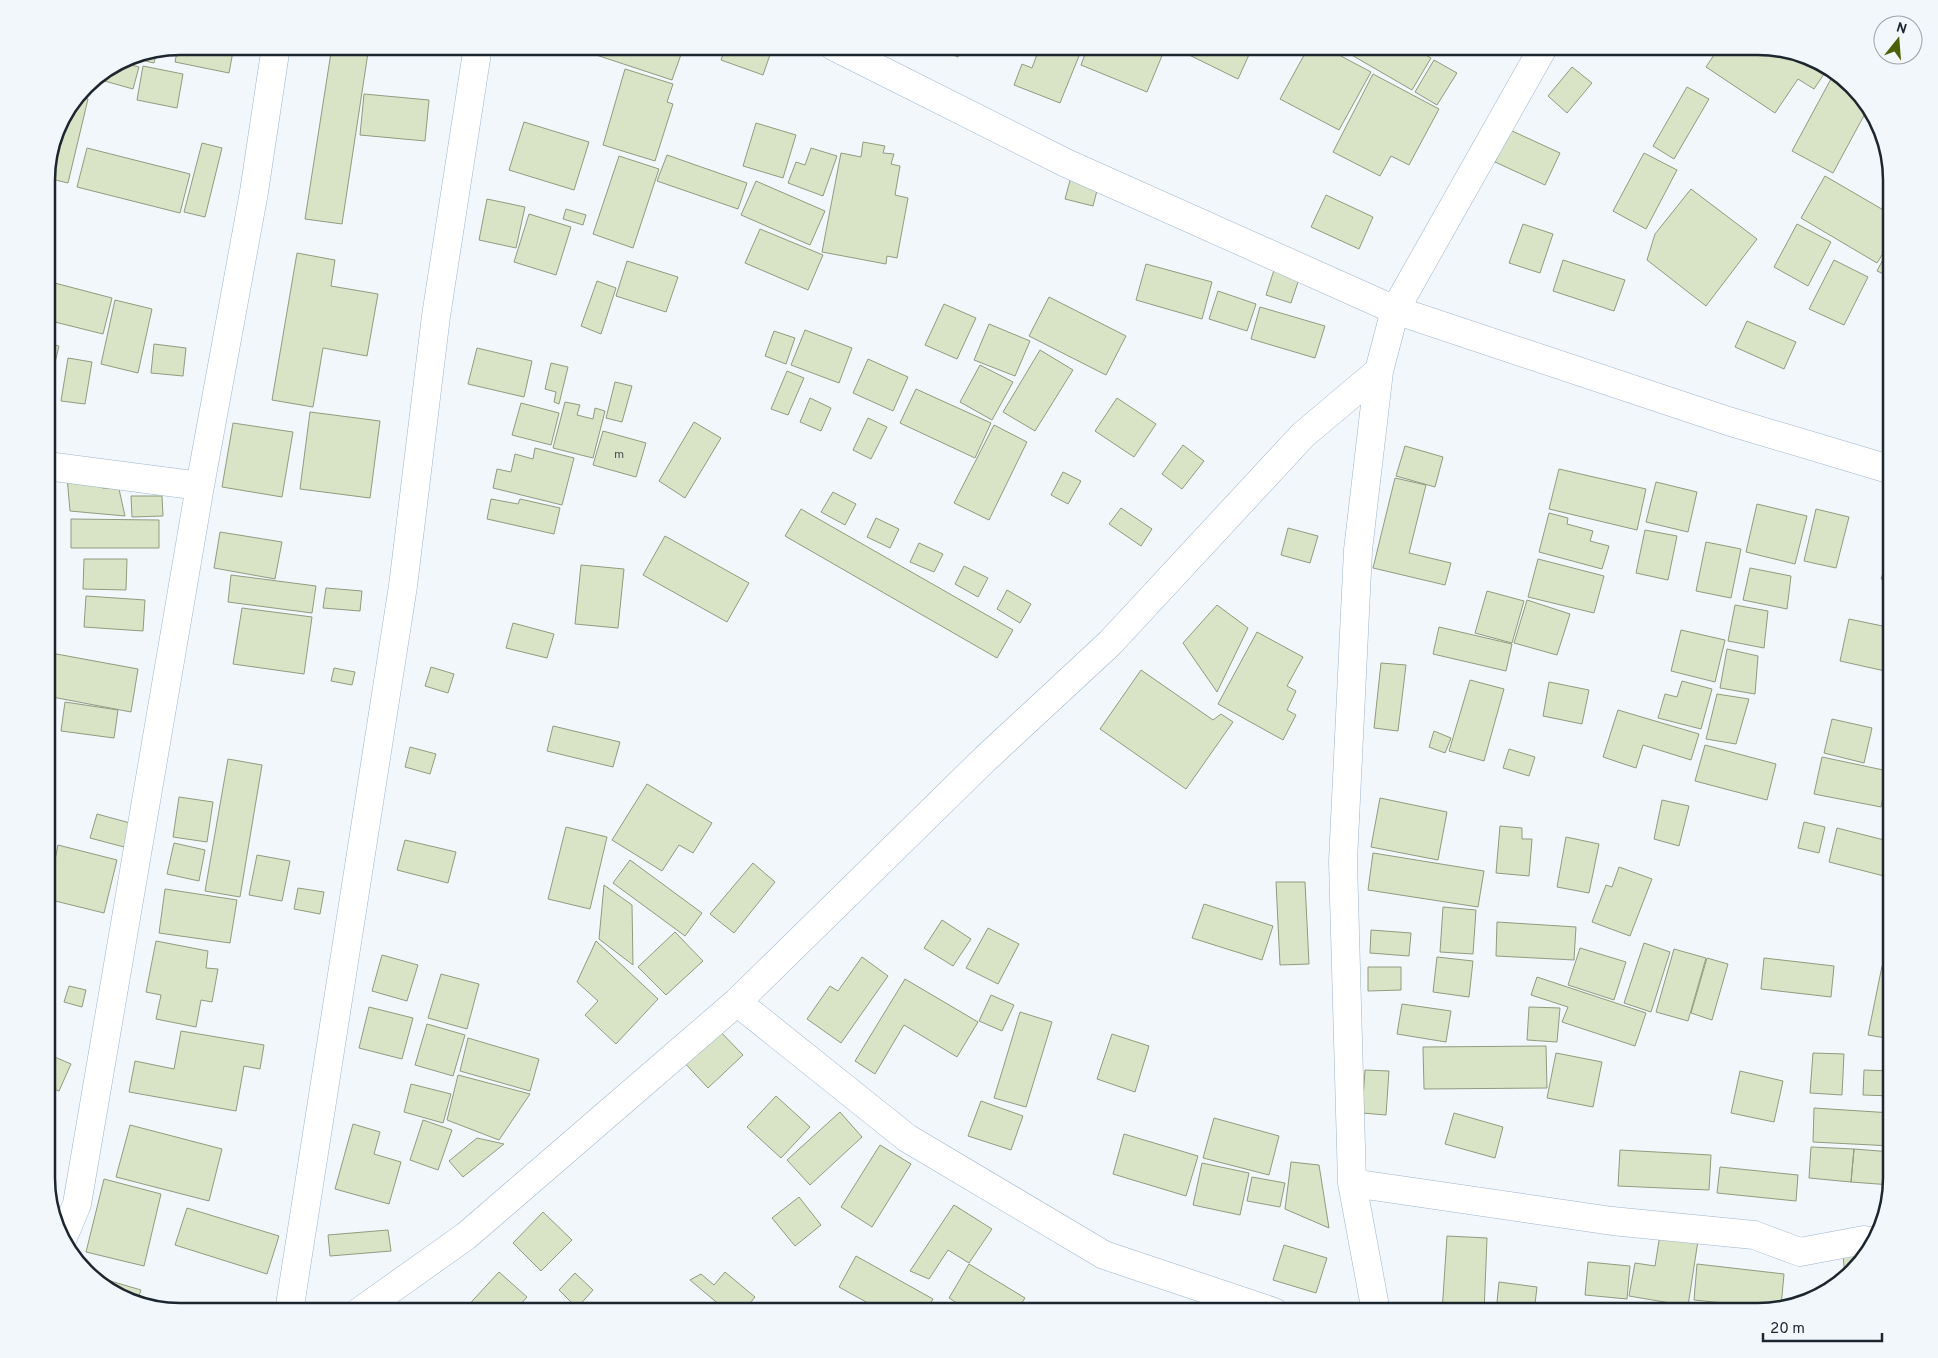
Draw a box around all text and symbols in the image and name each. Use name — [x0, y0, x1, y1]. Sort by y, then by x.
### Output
north arrow — [1873, 15, 1923, 65]
text: N — [1894, 19, 1909, 39]
house number: m — [614, 447, 624, 463]
scale bar — [1763, 1310, 1882, 1342]
text: 20 m — [1770, 1320, 1805, 1339]

